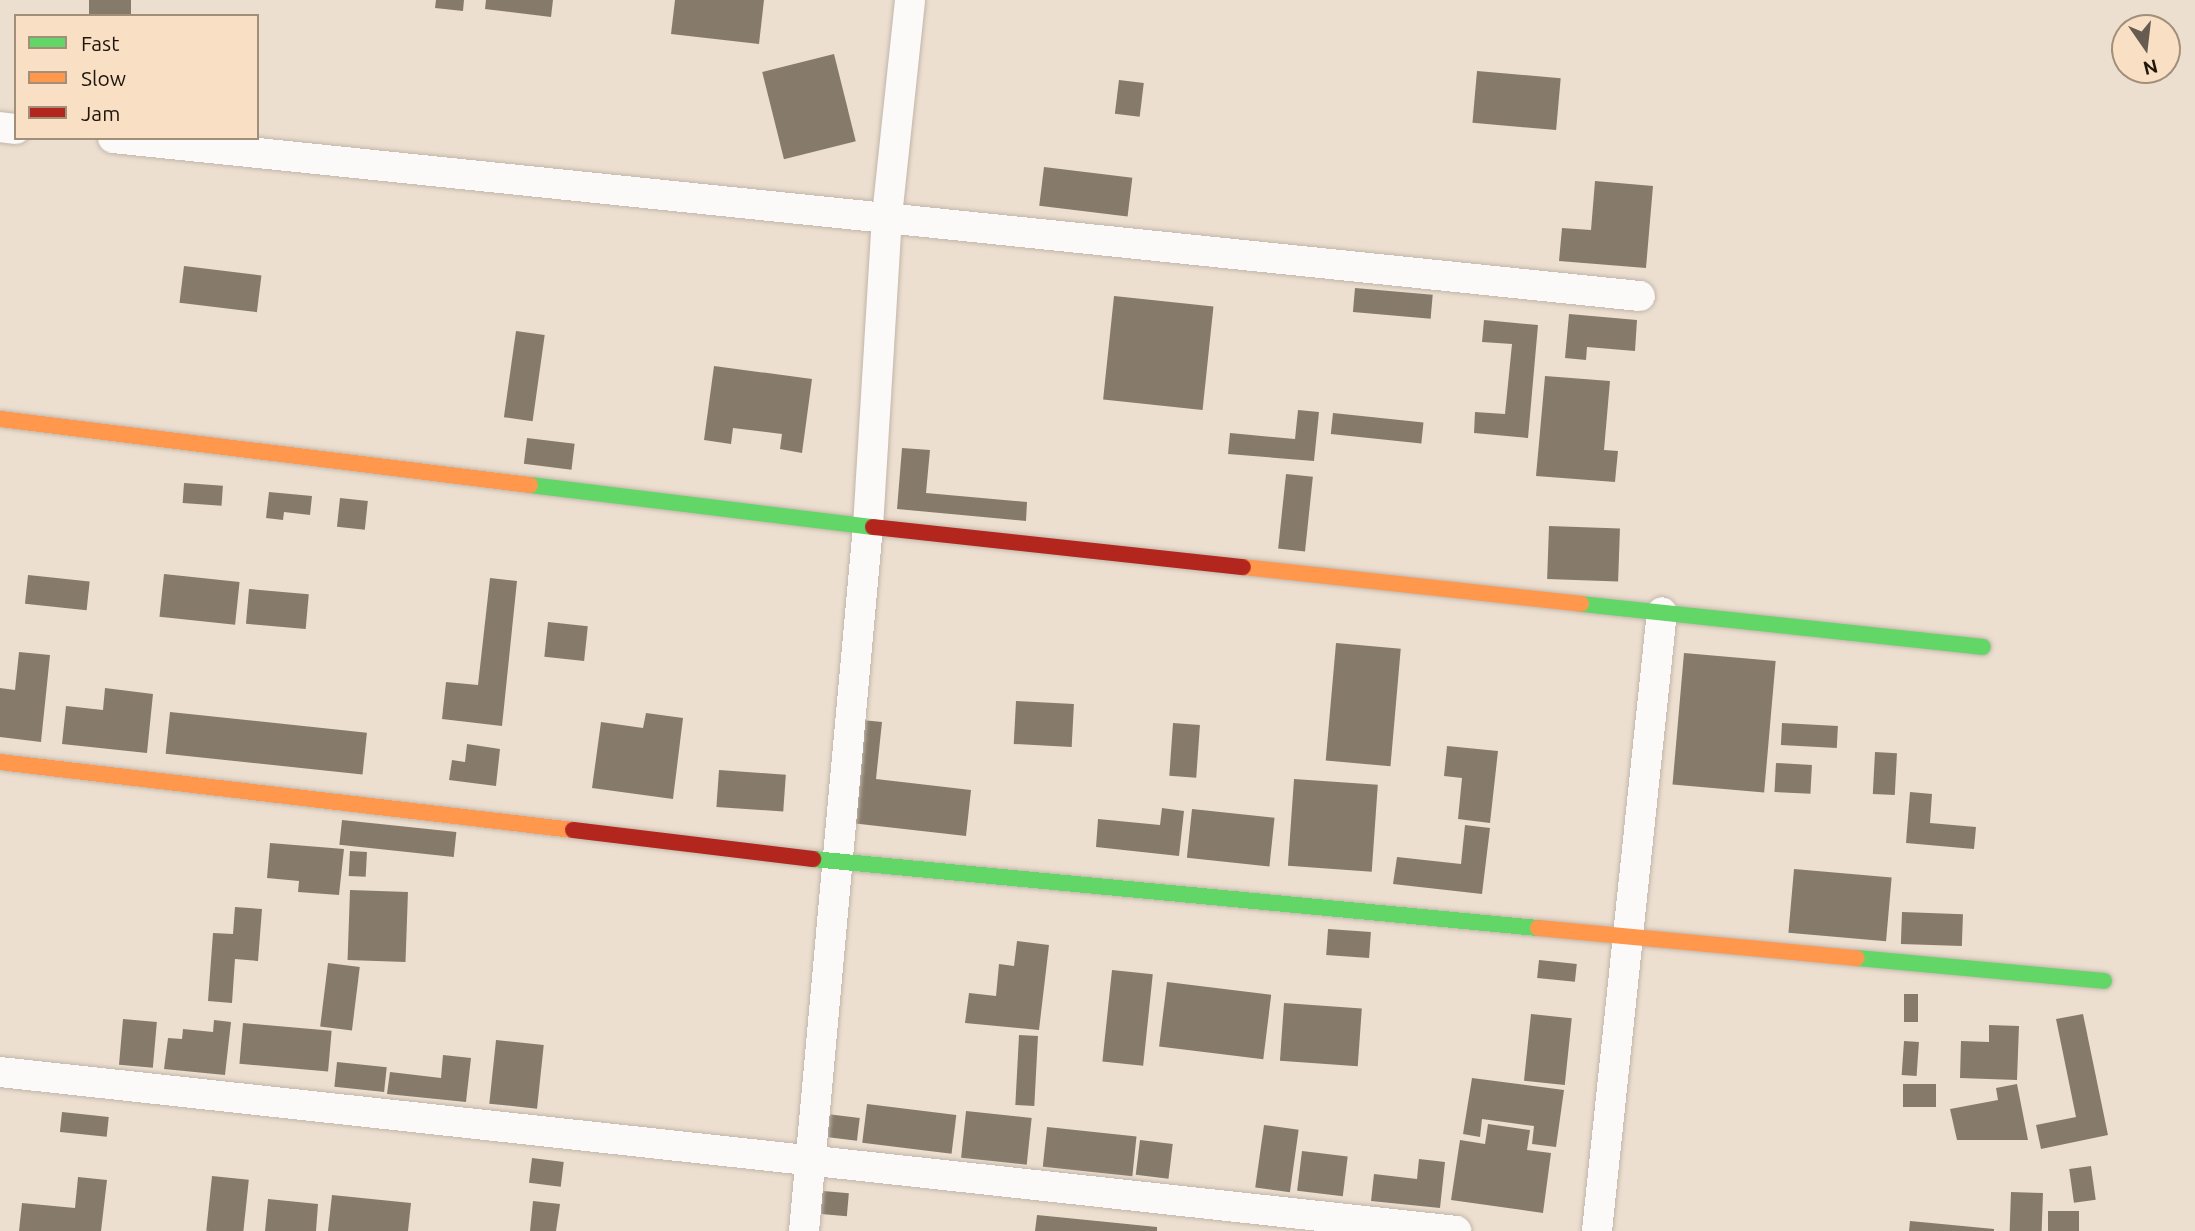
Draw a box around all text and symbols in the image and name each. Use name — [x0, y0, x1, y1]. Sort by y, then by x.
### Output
legend — [14, 14, 259, 140]
north arrow — [2111, 14, 2181, 84]
text: Fast — [81, 31, 119, 55]
text: N — [2141, 55, 2160, 80]
text: Slow — [81, 66, 126, 90]
text: Jam — [81, 101, 120, 125]

